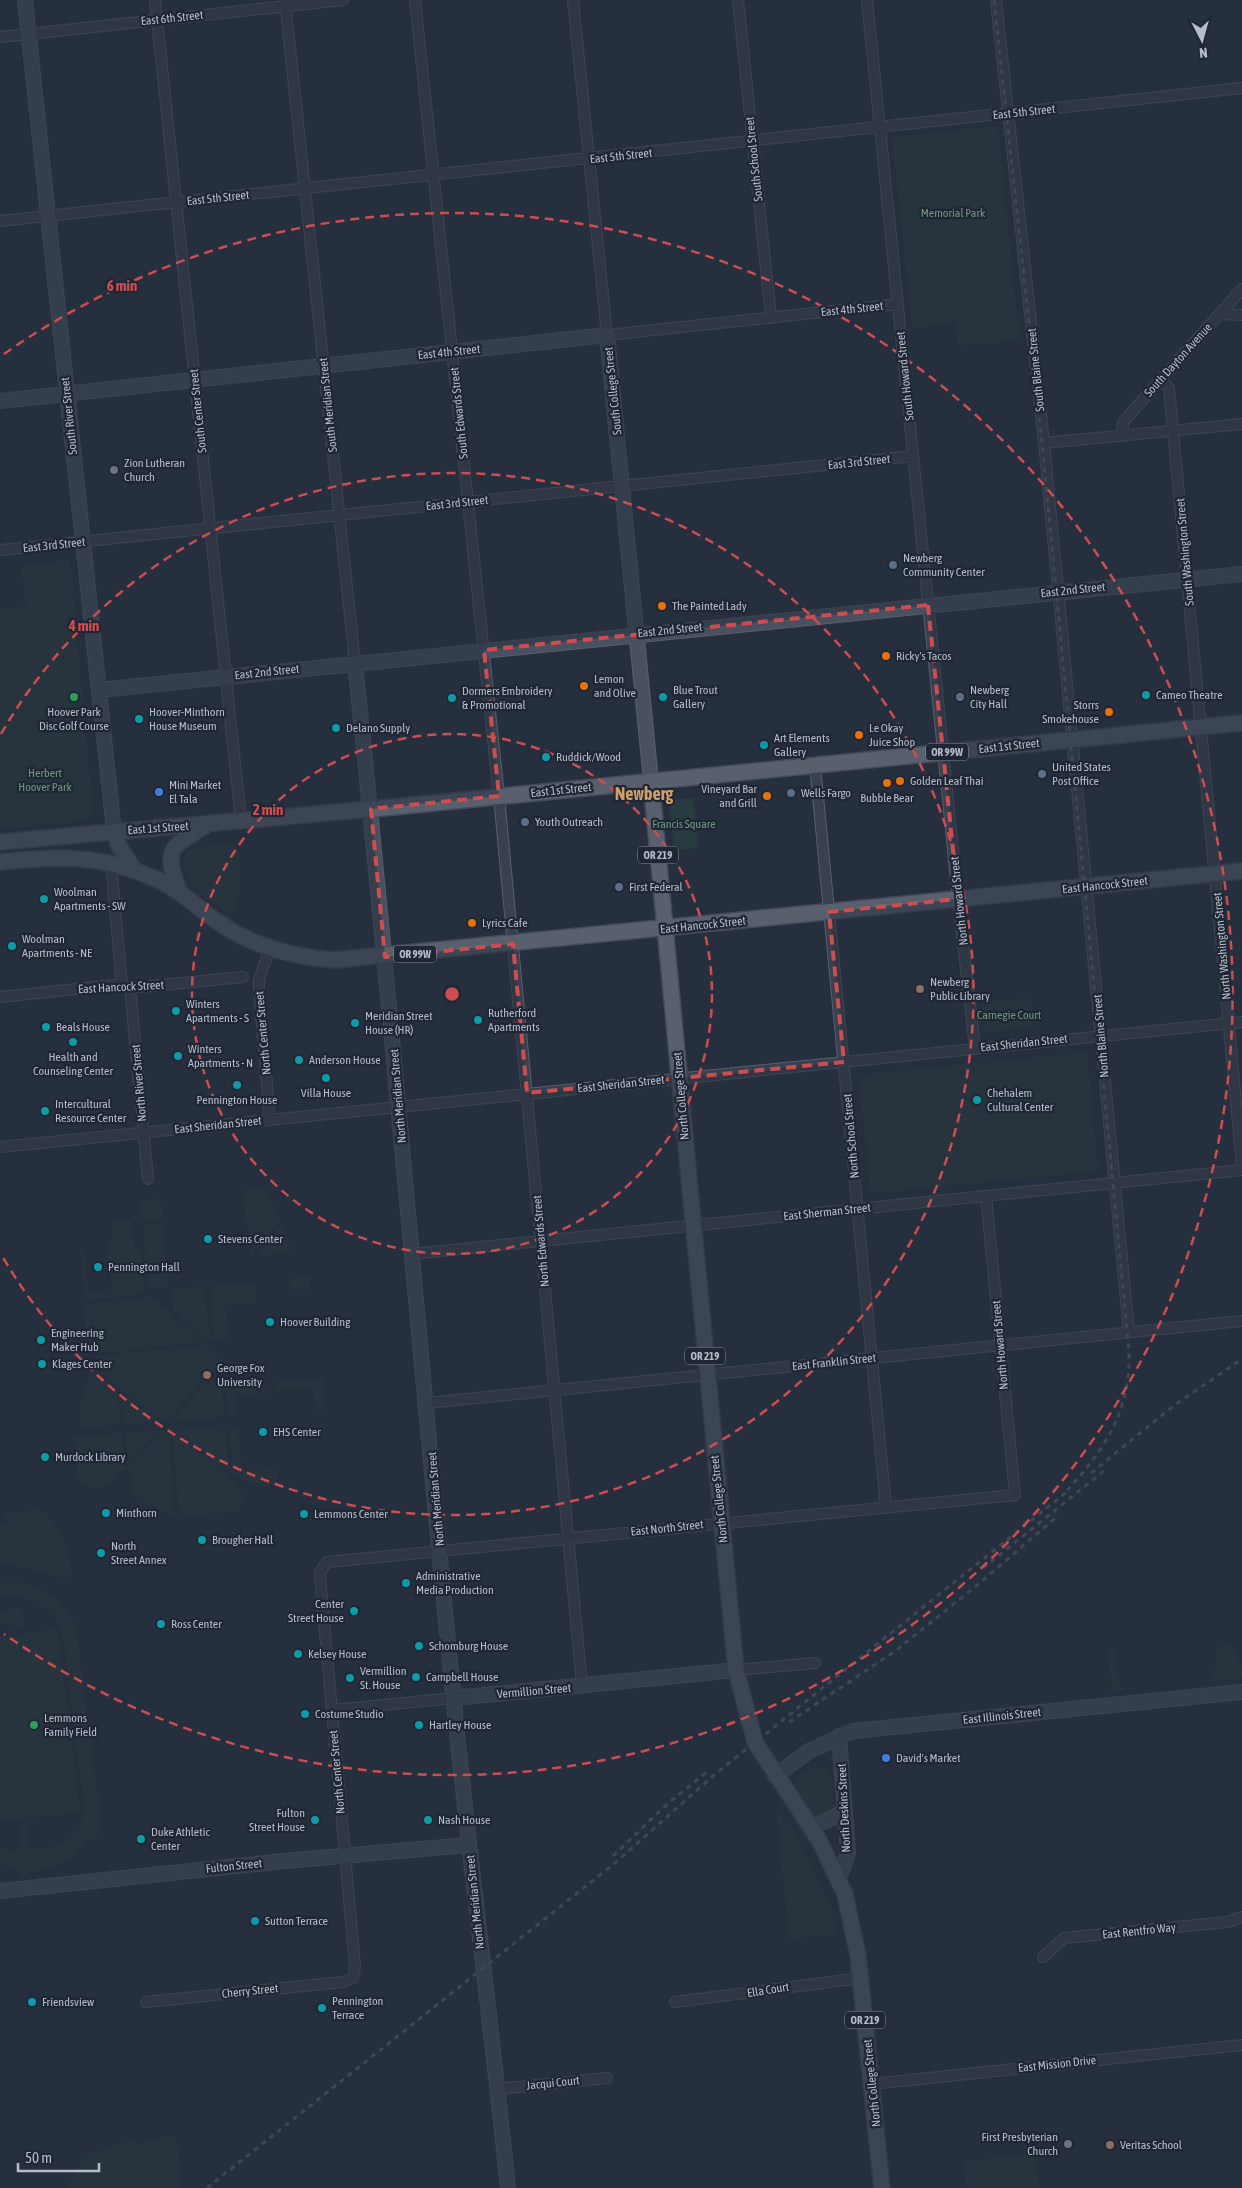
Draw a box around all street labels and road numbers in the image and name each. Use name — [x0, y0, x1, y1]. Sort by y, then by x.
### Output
street label: East 6th Street — [140, 8, 205, 28]
street label: East 5th Street — [992, 102, 1057, 122]
street label: South School Street — [743, 115, 765, 202]
street label: East 5th Street — [589, 146, 654, 166]
street label: East 5th Street — [186, 188, 251, 208]
street label: East 4th Street — [820, 299, 885, 319]
street label: South Dayton Avenue — [1141, 320, 1215, 400]
street label: South Blaine Street — [1025, 327, 1047, 412]
street label: South Howard Street — [893, 330, 917, 421]
street label: East 4th Street — [417, 342, 482, 362]
street label: South College Street — [601, 346, 625, 436]
street label: South Meridian Street — [316, 356, 340, 453]
street label: South Edwards Street — [447, 366, 471, 460]
street label: South Center Street — [187, 368, 209, 454]
street label: South River Street — [58, 376, 80, 455]
street label: East 3rd Street — [827, 452, 892, 472]
street label: East 3rd Street — [425, 493, 490, 513]
street label: South Washington Street — [1173, 497, 1197, 606]
street label: East 3rd Street — [22, 535, 87, 555]
street label: East 2nd Street — [1040, 580, 1107, 600]
street label: East 2nd Street — [637, 620, 704, 640]
street label: East 2nd Street — [234, 662, 301, 682]
street label: East 1st Street — [978, 736, 1041, 756]
road number: OR 99W — [926, 744, 968, 760]
street label: East 1st Street — [530, 780, 593, 800]
street label: East 1st Street — [127, 819, 190, 837]
road number: OR 219 — [638, 846, 678, 864]
street label: North Howard Street — [947, 855, 971, 946]
street label: East Hancock Street — [1061, 873, 1149, 896]
street label: North Washington Street — [1210, 891, 1234, 1000]
street label: East Hancock Street — [659, 913, 747, 936]
road number: OR 99W — [394, 946, 436, 962]
street label: East Hancock Street — [78, 978, 165, 996]
street label: North Center Street — [252, 990, 274, 1075]
street label: North Blaine Street — [1090, 993, 1112, 1078]
street label: East Sheridan Street — [980, 1031, 1069, 1055]
street label: North River Street — [129, 1043, 149, 1122]
street label: North Meridian Street — [387, 1048, 409, 1144]
street label: North College Street — [670, 1051, 692, 1141]
street label: East Sheridan Street — [577, 1072, 666, 1096]
street label: North School Street — [840, 1093, 862, 1179]
street label: East Sheridan Street — [174, 1113, 263, 1137]
street label: North Edwards Street — [530, 1194, 552, 1287]
street label: East Sherman Street — [783, 1200, 872, 1224]
street label: North Howard Street — [989, 1299, 1011, 1390]
road number: OR 219 — [685, 1348, 725, 1364]
street label: East Franklin Street — [791, 1351, 877, 1373]
street label: North Meridian Street — [425, 1451, 447, 1547]
street label: North College Street — [707, 1454, 731, 1544]
street label: East North Street — [630, 1517, 705, 1539]
street label: Vermillion Street — [496, 1681, 572, 1701]
street label: East Illinois Street — [962, 1705, 1042, 1727]
street label: North Center Street — [326, 1729, 348, 1814]
street label: North Deskins Street — [835, 1763, 853, 1853]
street label: North Meridian Street — [463, 1854, 487, 1950]
street label: Fulton Street — [205, 1856, 263, 1876]
street label: East Rentfro Way — [1102, 1920, 1176, 1942]
street label: Ella Court — [746, 1980, 791, 2000]
street label: Cherry Street — [221, 1981, 279, 2001]
road number: OR 219 — [845, 2012, 885, 2028]
street label: North College Street — [860, 2038, 884, 2128]
street label: East Mission Drive — [1017, 2053, 1097, 2075]
street label: Jacqui Court — [526, 2073, 581, 2093]

